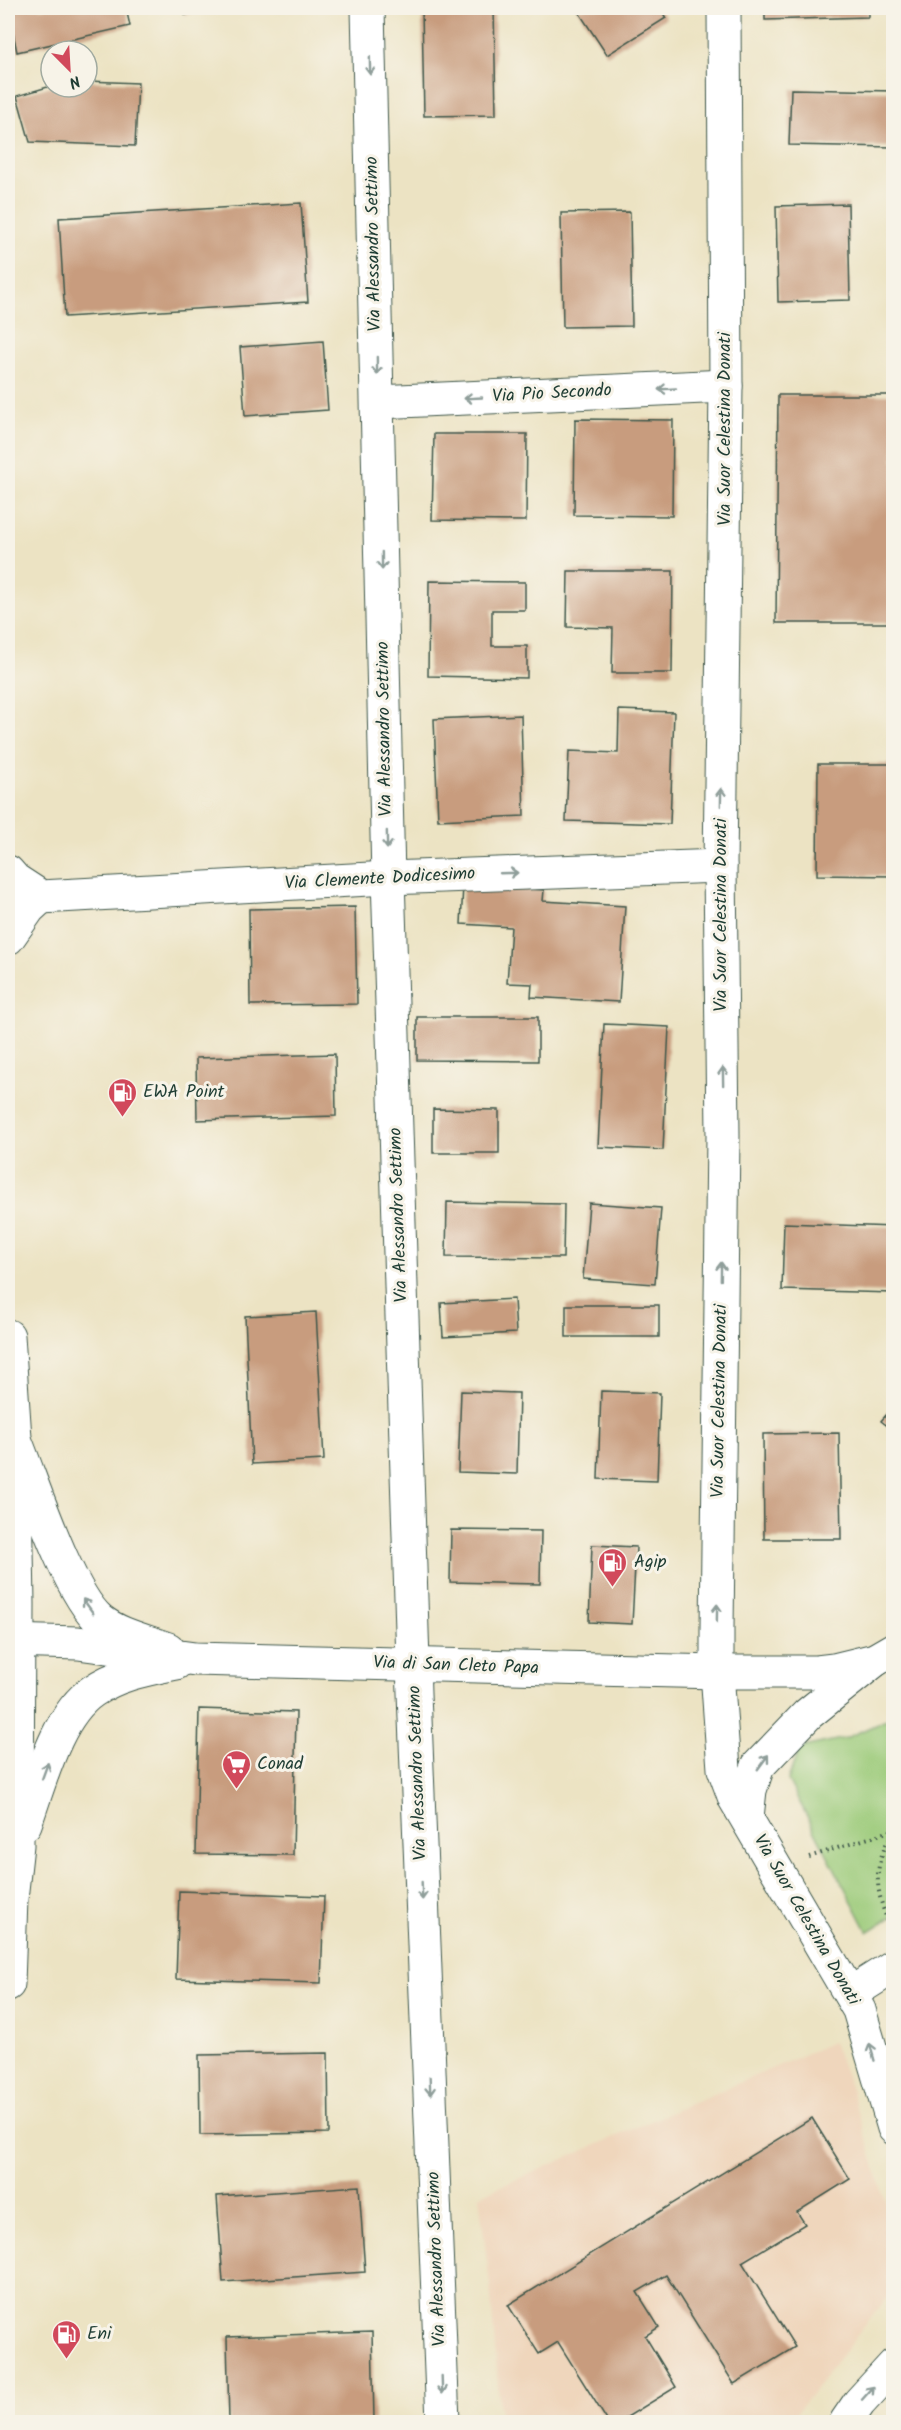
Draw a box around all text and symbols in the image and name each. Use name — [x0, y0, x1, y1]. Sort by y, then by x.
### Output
north arrow — [39, 39, 99, 99]
one-way arrow — [364, 55, 375, 75]
text: N — [65, 68, 84, 95]
street label: Via Alessandro Settimo — [358, 156, 390, 332]
street label: Via Suor Celestina Donati — [711, 331, 740, 526]
one-way arrow — [372, 355, 383, 375]
street label: Via Pio Secondo — [492, 376, 612, 412]
one-way arrow — [658, 384, 678, 395]
one-way arrow — [463, 392, 483, 403]
one-way arrow — [376, 550, 387, 570]
street label: Via Alessandro Settimo — [369, 641, 401, 817]
one-way arrow — [715, 788, 727, 808]
street label: Via Suor Celestina Donati — [707, 817, 736, 1012]
one-way arrow — [381, 829, 393, 849]
street label: Via Clemente Dodicesimo — [284, 860, 476, 898]
one-way arrow — [499, 868, 519, 879]
one-way arrow — [717, 1067, 729, 1087]
fuel station icon: EWA Point — [106, 1076, 138, 1118]
place label: EWA Point — [143, 1078, 226, 1107]
street label: Via Alessandro Settimo — [381, 1127, 417, 1303]
one-way arrow — [716, 1262, 727, 1282]
street label: Via Suor Celestina Donati — [704, 1303, 736, 1498]
fuel station icon: Agip — [597, 1546, 629, 1588]
place label: Agip — [634, 1548, 667, 1577]
one-way arrow — [82, 1598, 94, 1614]
one-way arrow — [711, 1604, 723, 1624]
street label: Via di San Cleto Papa — [373, 1649, 539, 1683]
street label: Via Alessandro Settimo — [400, 1685, 436, 1861]
supermarket icon: Conad — [220, 1748, 252, 1790]
place label: Conad — [257, 1750, 304, 1779]
one-way arrow — [756, 1754, 769, 1770]
one-way arrow — [40, 1762, 51, 1780]
street label: Via Suor Celestina Donati — [745, 1829, 867, 2012]
one-way arrow — [417, 1880, 428, 1900]
one-way arrow — [866, 2043, 877, 2062]
one-way arrow — [424, 2075, 436, 2095]
street label: Via Alessandro Settimo — [419, 2171, 455, 2347]
fuel station icon: Eni — [50, 2318, 82, 2360]
place label: Eni — [87, 2320, 112, 2349]
one-way arrow — [436, 2375, 447, 2395]
one-way arrow — [861, 2386, 875, 2401]

